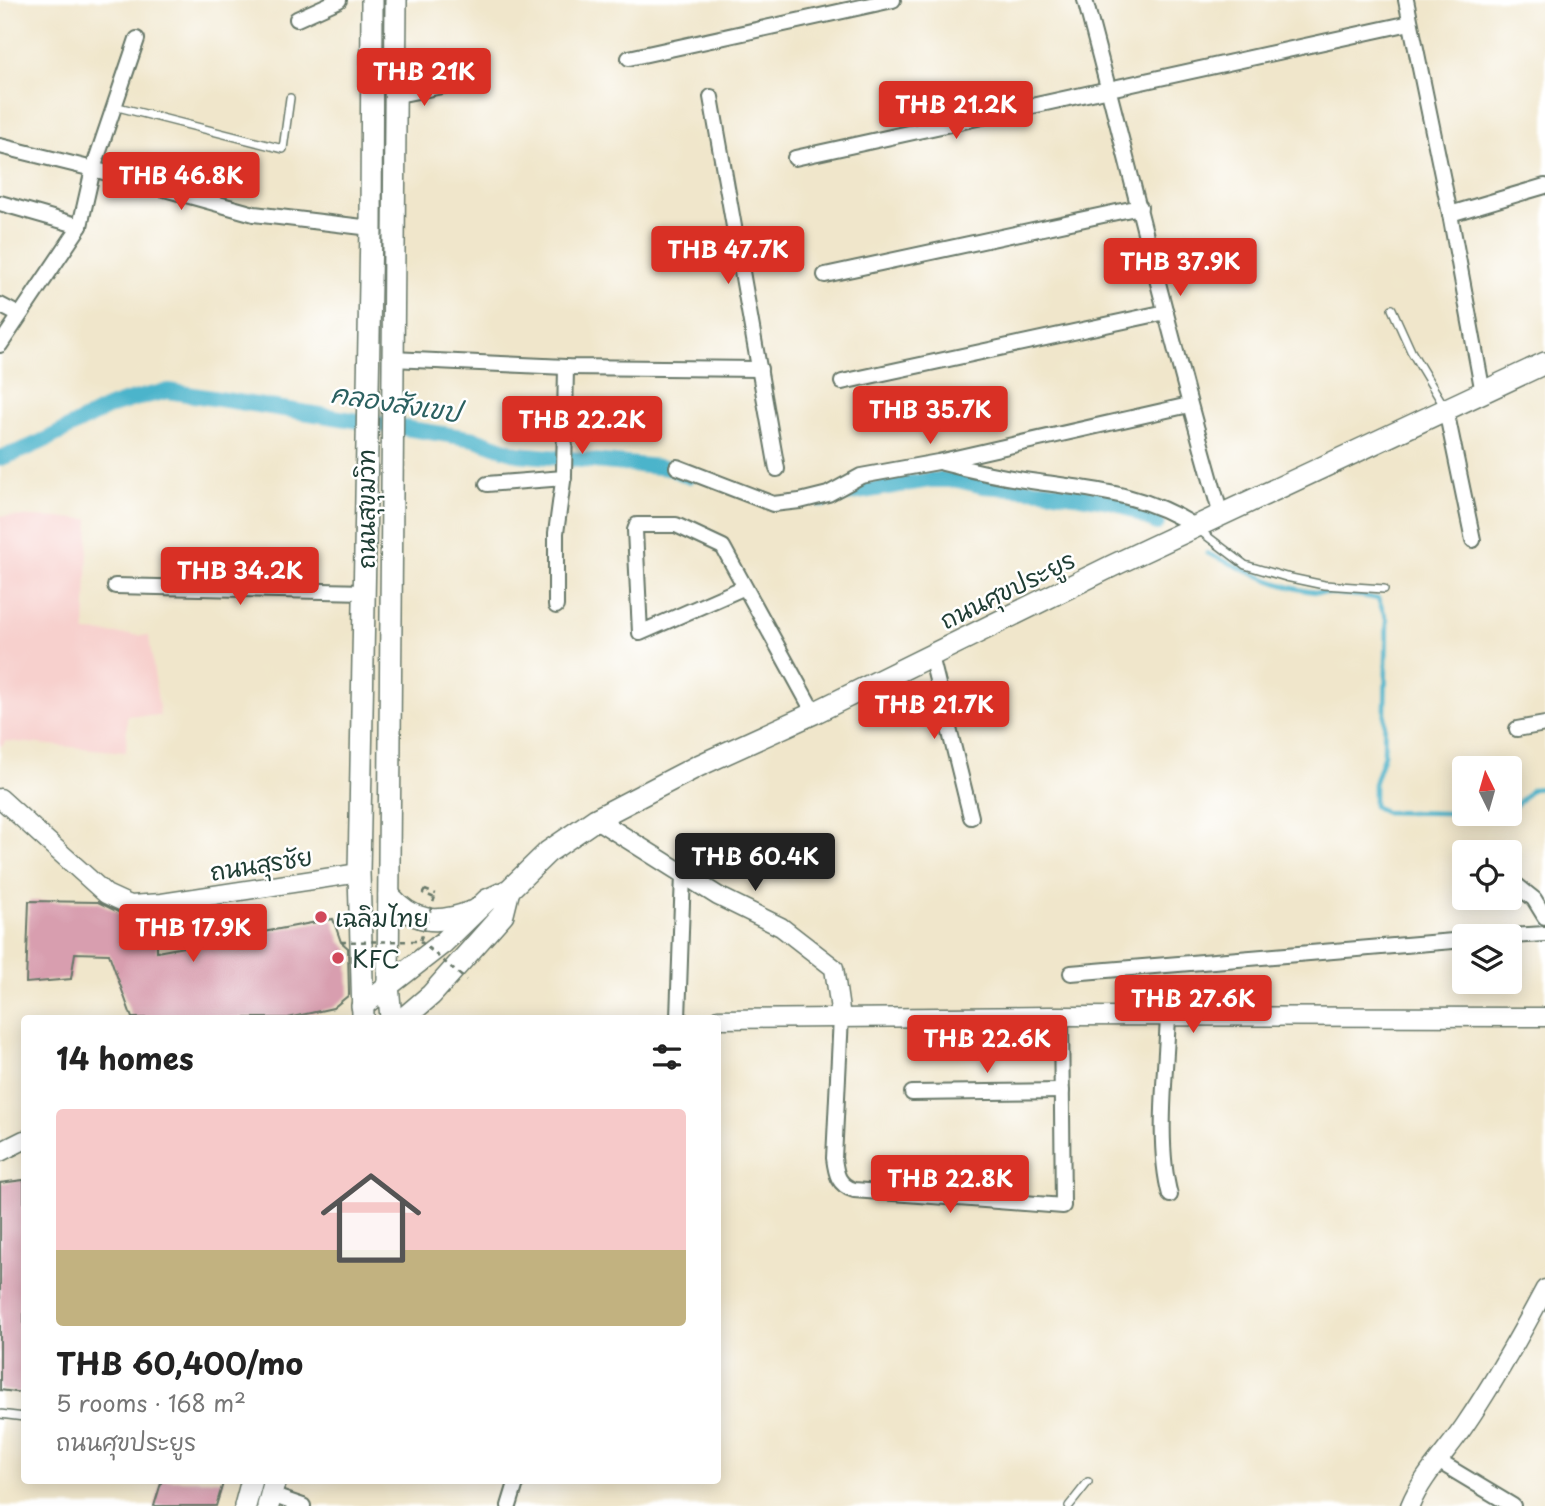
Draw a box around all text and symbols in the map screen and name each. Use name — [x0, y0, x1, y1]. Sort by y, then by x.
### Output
pin: THB 21K — [359, 48, 489, 108]
text: THB 21K — [373, 53, 475, 88]
pin: THB 21.2K — [876, 82, 1036, 141]
text: THB 21.2K — [895, 86, 1017, 121]
pin: THB 46.8K — [101, 152, 261, 212]
text: THB 46.8K — [119, 157, 243, 192]
pin: THB 47.7K — [648, 226, 808, 286]
text: THB 47.7K — [667, 231, 789, 266]
pin: THB 37.9K — [1100, 238, 1260, 298]
text: THB 37.9K — [1120, 243, 1240, 278]
water label: คลองสังเขป — [328, 373, 468, 432]
pin: THB 35.7K — [850, 386, 1010, 446]
text: THB 35.7K — [869, 391, 991, 426]
pin: THB 22.2K — [502, 396, 662, 456]
text: THB 22.2K — [518, 401, 646, 436]
street label: ถนนสุขุมวิท — [347, 449, 385, 569]
street label: ถนนศุขประยูร — [933, 541, 1082, 639]
pin: THB 34.2K — [160, 548, 320, 607]
text: THB 34.2K — [177, 552, 303, 587]
pin: THB 21.7K — [854, 682, 1014, 741]
text: THB 21.7K — [874, 686, 994, 721]
north arrow — [1452, 756, 1522, 826]
map controls — [1452, 756, 1522, 994]
pin: THB 60.4K — [675, 834, 835, 893]
street label: ถนนสุรชัย — [207, 837, 315, 891]
text: THB 60.4K — [691, 838, 819, 873]
button: locate — [1452, 840, 1522, 910]
place label: เฉลิมไทย — [335, 899, 429, 935]
pin: THB 17.9K — [113, 904, 273, 964]
text: THB 17.9K — [135, 909, 251, 944]
marker: เฉลิมไทย — [313, 909, 329, 925]
button: layers — [1452, 924, 1522, 994]
place label: KFC — [352, 940, 400, 976]
marker: KFC — [330, 950, 346, 966]
pin: THB 27.6K — [1113, 976, 1273, 1035]
text: THB 27.6K — [1131, 980, 1255, 1015]
pin: THB 22.6K — [907, 1016, 1067, 1075]
text: THB 22.6K — [923, 1020, 1051, 1055]
text: 14 homes — [56, 1035, 194, 1080]
icon: filters — [648, 1038, 686, 1076]
icon: home — [308, 1155, 434, 1281]
pin: THB 22.8K — [870, 1156, 1030, 1215]
text: THB 22.8K — [887, 1160, 1013, 1195]
text: THB 60,400/mo — [56, 1340, 303, 1385]
text: 5 rooms · 168 m² — [56, 1385, 246, 1420]
text: ถนนศุขประยูร — [56, 1424, 196, 1459]

